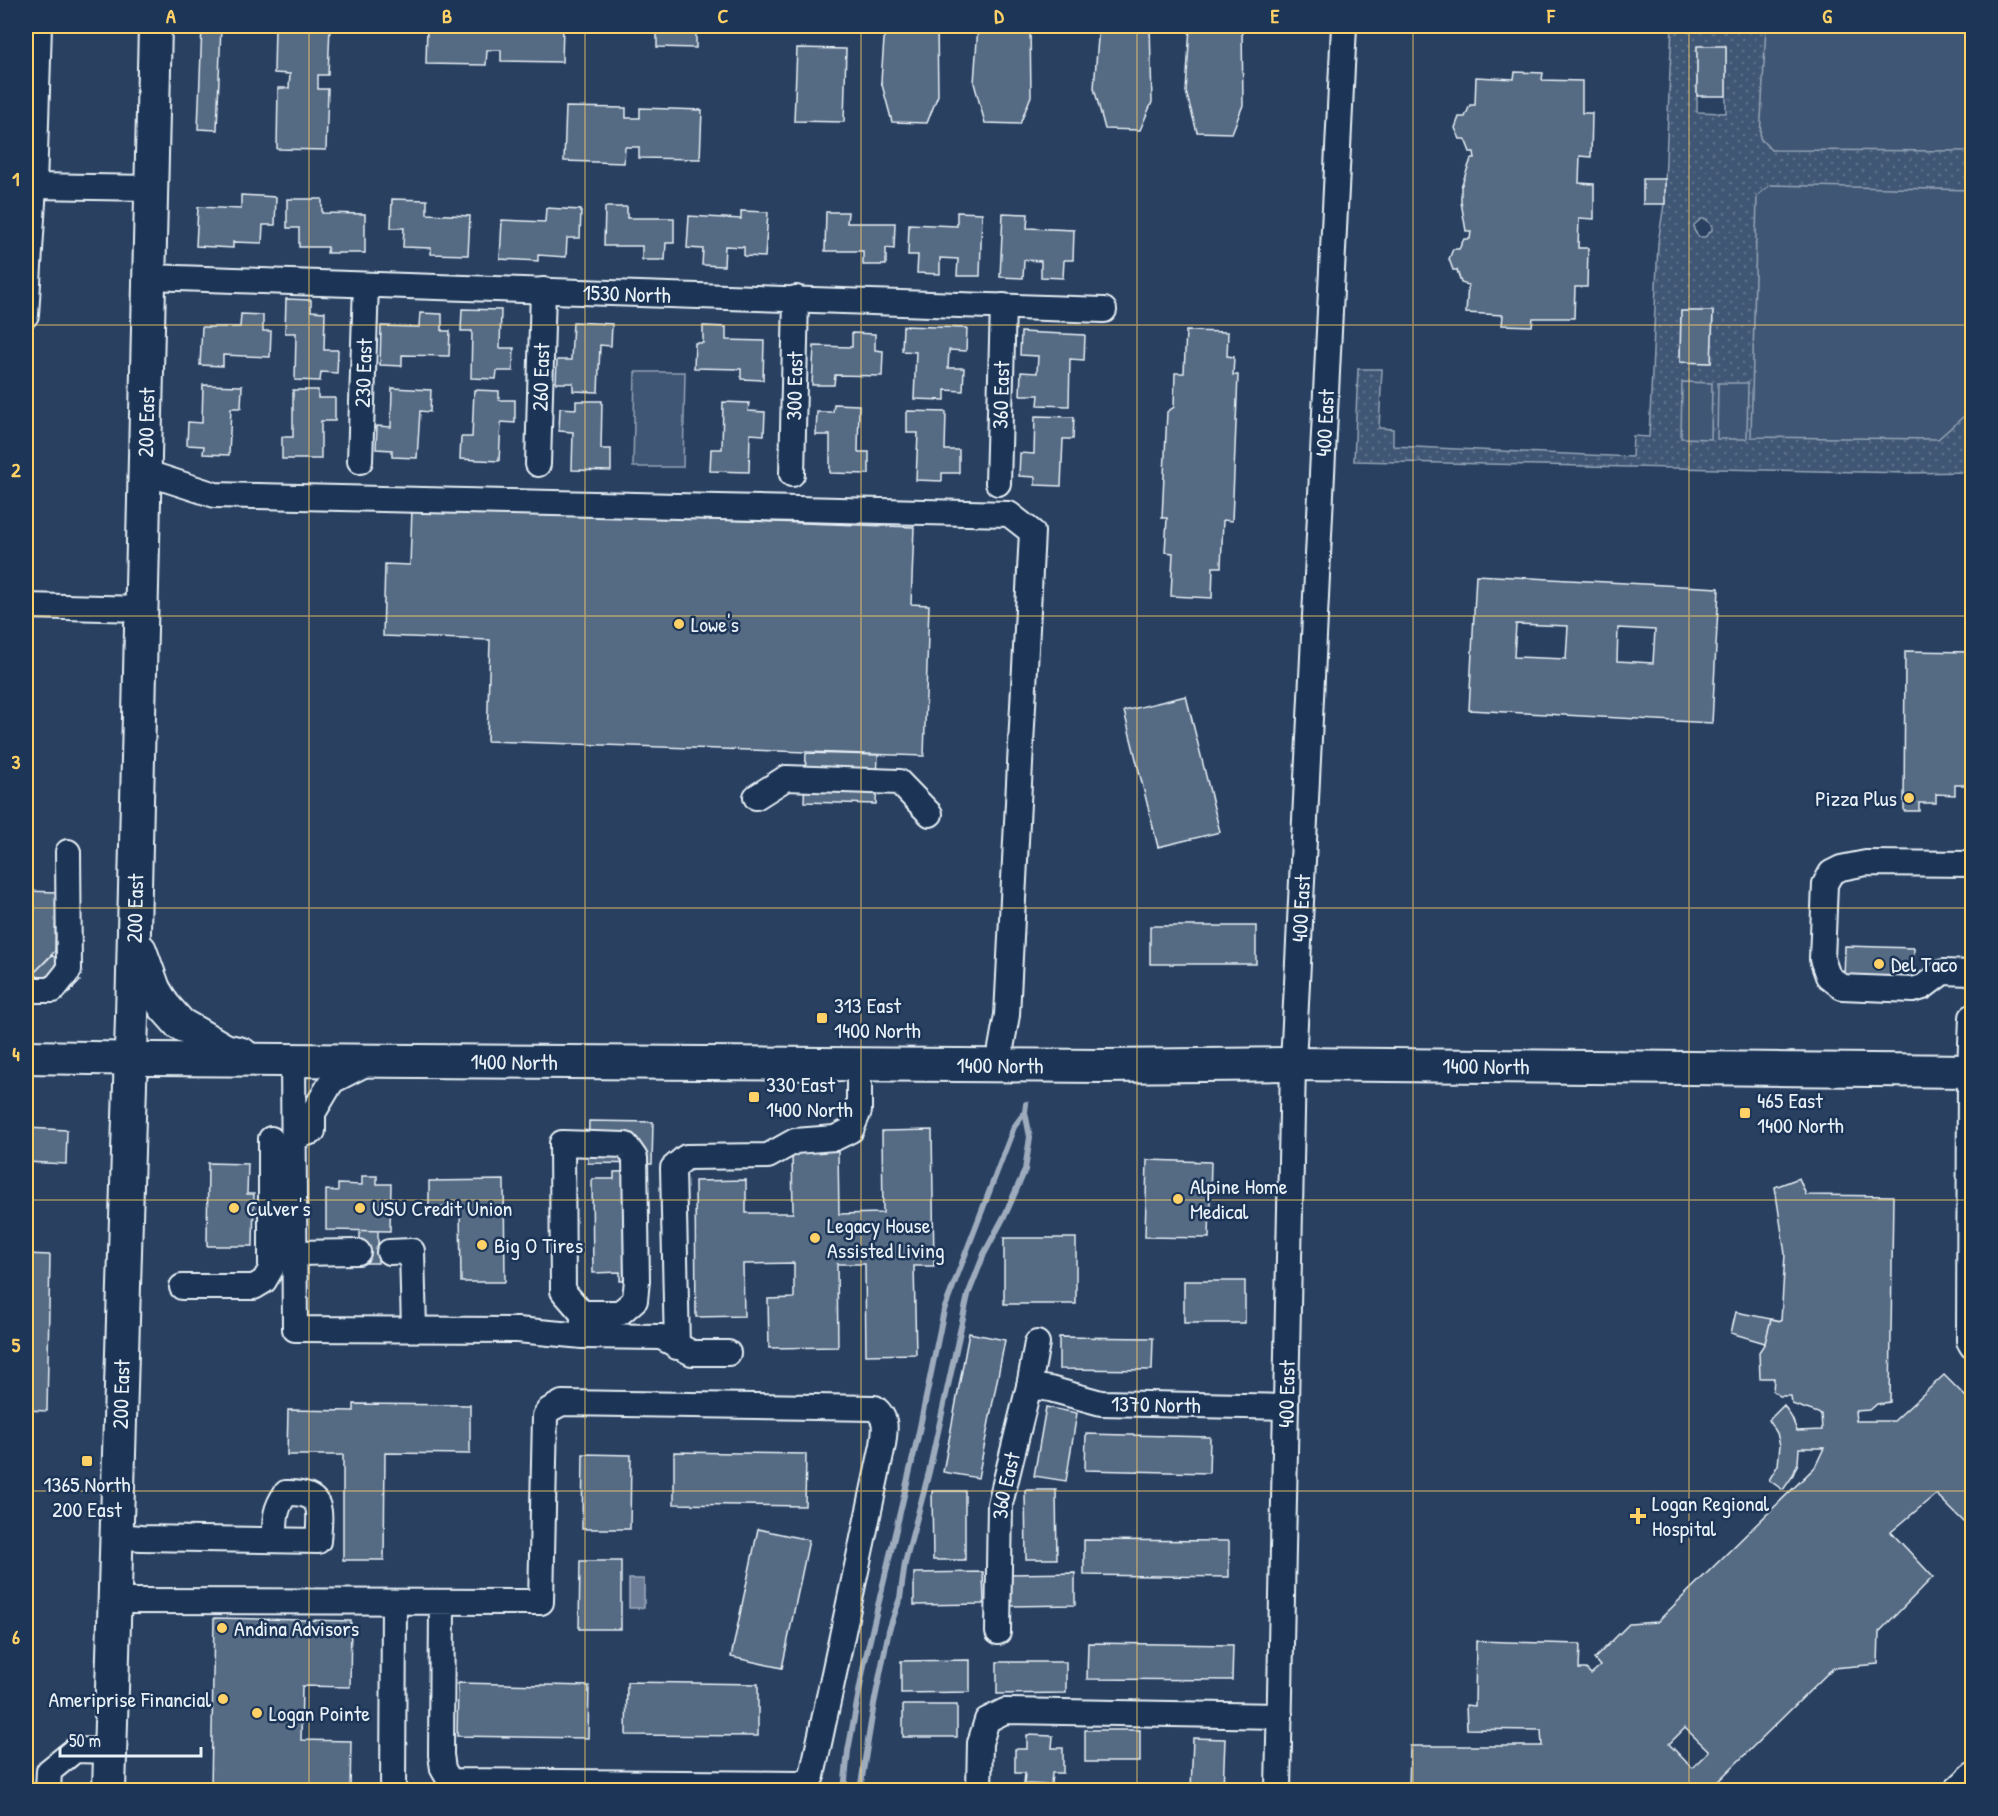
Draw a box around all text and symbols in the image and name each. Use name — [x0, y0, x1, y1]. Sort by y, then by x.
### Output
text: A — [166, 2, 176, 29]
text: B — [442, 2, 452, 29]
text: C — [718, 2, 729, 29]
text: D — [994, 2, 1004, 29]
text: E — [1271, 2, 1280, 29]
text: F — [1546, 2, 1556, 29]
text: G — [1822, 2, 1832, 29]
text: 1 — [12, 165, 20, 192]
street label: 1530 North — [582, 277, 671, 310]
street label: 230 East — [347, 337, 379, 408]
street label: 260 East — [525, 342, 556, 412]
street label: 300 East — [778, 351, 810, 421]
street label: 360 East — [985, 360, 1016, 429]
street label: 200 East — [130, 387, 162, 458]
street label: 400 East — [1308, 388, 1341, 457]
text: 2 — [11, 456, 21, 483]
place label: Lowe's — [691, 609, 739, 639]
marker: Lowe's — [672, 617, 686, 631]
text: 3 — [12, 748, 21, 775]
place label: Pizza Plus — [1815, 783, 1897, 813]
marker: Pizza Plus — [1902, 791, 1916, 805]
street label: 200 East — [119, 873, 150, 943]
street label: 400 East — [1284, 873, 1317, 943]
place label: Del Taco — [1891, 949, 1958, 979]
marker: Del Taco — [1872, 957, 1886, 971]
place label: 313 East 1400 North — [834, 990, 921, 1045]
marker: 313 East 1400 North — [815, 1011, 829, 1025]
text: 4 — [12, 1040, 20, 1067]
street label: 1400 North — [470, 1046, 558, 1077]
street label: 1400 North — [956, 1050, 1044, 1081]
street label: 1400 North — [1442, 1051, 1530, 1081]
place label: 330 East 1400 North — [766, 1069, 853, 1124]
place label: 465 East 1400 North — [1757, 1085, 1844, 1140]
marker: 330 East 1400 North — [747, 1090, 761, 1104]
marker: 465 East 1400 North — [1738, 1106, 1752, 1120]
place label: Alpine Home Medical — [1190, 1171, 1288, 1226]
marker: Alpine Home Medical — [1171, 1192, 1185, 1206]
place label: Culver's — [246, 1193, 311, 1223]
place label: USU Credit Union — [372, 1193, 513, 1223]
marker: Culver's — [227, 1201, 241, 1215]
marker: USU Credit Union — [353, 1201, 367, 1215]
place label: Legacy House Assisted Living — [827, 1210, 945, 1265]
place label: Big O Tires — [494, 1230, 583, 1260]
marker: Legacy House Assisted Living — [808, 1231, 822, 1245]
marker: Big O Tires — [475, 1238, 489, 1252]
text: 5 — [12, 1331, 21, 1358]
street label: 200 East — [105, 1359, 137, 1429]
street label: 400 East — [1270, 1360, 1302, 1428]
street label: 1370 North — [1111, 1388, 1201, 1420]
street label: 360 East — [985, 1449, 1027, 1519]
marker: 1365 North 200 East — [80, 1454, 94, 1468]
place label: 1365 North 200 East — [44, 1469, 130, 1524]
place label: Logan Regional Hospital — [1652, 1488, 1769, 1543]
marker: Logan Regional Hospital — [1629, 1507, 1647, 1525]
place label: Andina Advisors — [234, 1613, 359, 1643]
marker: Andina Advisors — [215, 1621, 229, 1635]
text: 6 — [12, 1623, 20, 1650]
place label: Ameriprise Financial — [48, 1684, 211, 1714]
marker: Ameriprise Financial — [216, 1692, 230, 1706]
place label: Logan Pointe — [269, 1698, 370, 1728]
marker: Logan Pointe — [250, 1706, 264, 1720]
scale bar — [60, 1720, 201, 1758]
text: 50 m — [69, 1728, 101, 1753]

